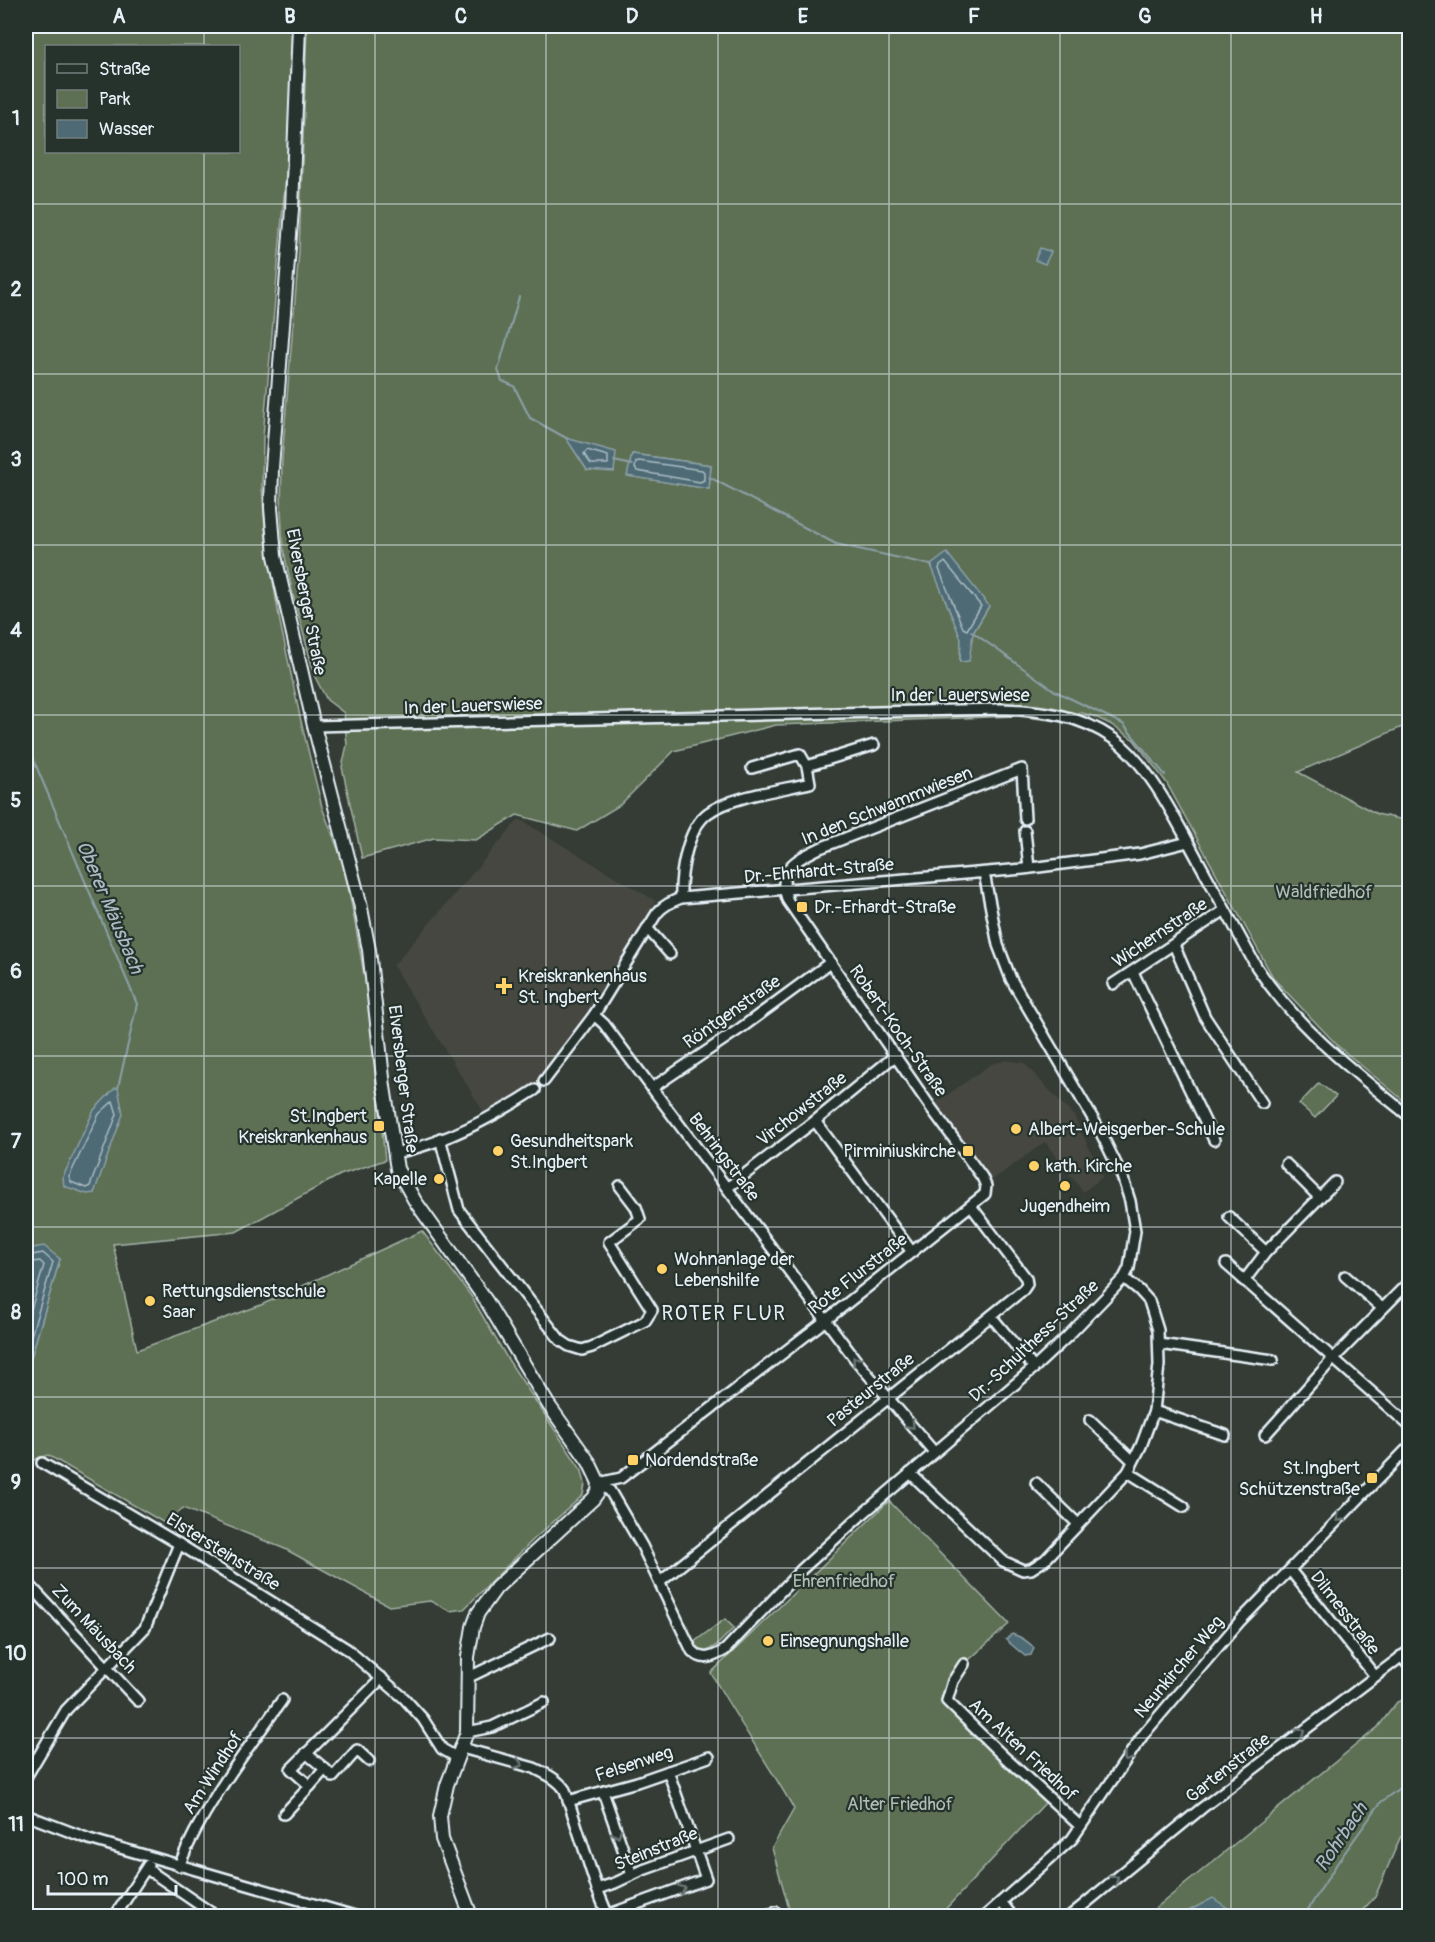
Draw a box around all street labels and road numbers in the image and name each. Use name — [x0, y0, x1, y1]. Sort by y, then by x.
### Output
street label: Elversberger Straße — [281, 527, 332, 677]
street label: In der Lauerswiese — [890, 684, 1030, 707]
street label: In der Lauerswiese — [403, 692, 543, 720]
street label: In den Schwammwiesen — [798, 761, 976, 851]
street label: Dr.-Ehrhardt-Straße — [743, 853, 895, 889]
street label: Wichernstraße — [1108, 893, 1212, 973]
street label: Robert-Koch-Straße — [844, 960, 952, 1102]
street label: Röntgenstraße — [679, 970, 785, 1054]
street label: Elversberger Straße — [383, 1004, 423, 1154]
street label: Virchowstraße — [752, 1066, 852, 1151]
street label: Behringstraße — [683, 1108, 765, 1206]
street label: Rote Flurstraße — [804, 1228, 912, 1320]
street label: Dr.-Schulthess-Straße — [964, 1275, 1104, 1407]
street label: Pasteurstraße — [823, 1348, 920, 1432]
street label: Elstersteinstraße — [162, 1508, 284, 1596]
street label: Dilmesstraße — [1305, 1566, 1385, 1660]
street label: Zum Mäusbach — [47, 1579, 141, 1679]
street label: Neunkircher Weg — [1129, 1611, 1229, 1723]
street label: Am Alten Friedhof — [964, 1694, 1083, 1807]
street label: Am Windhof — [178, 1727, 249, 1819]
street label: Gartenstraße — [1181, 1728, 1275, 1808]
street label: Felsenweg — [592, 1741, 676, 1787]
street label: Steinstraße — [611, 1822, 701, 1876]

